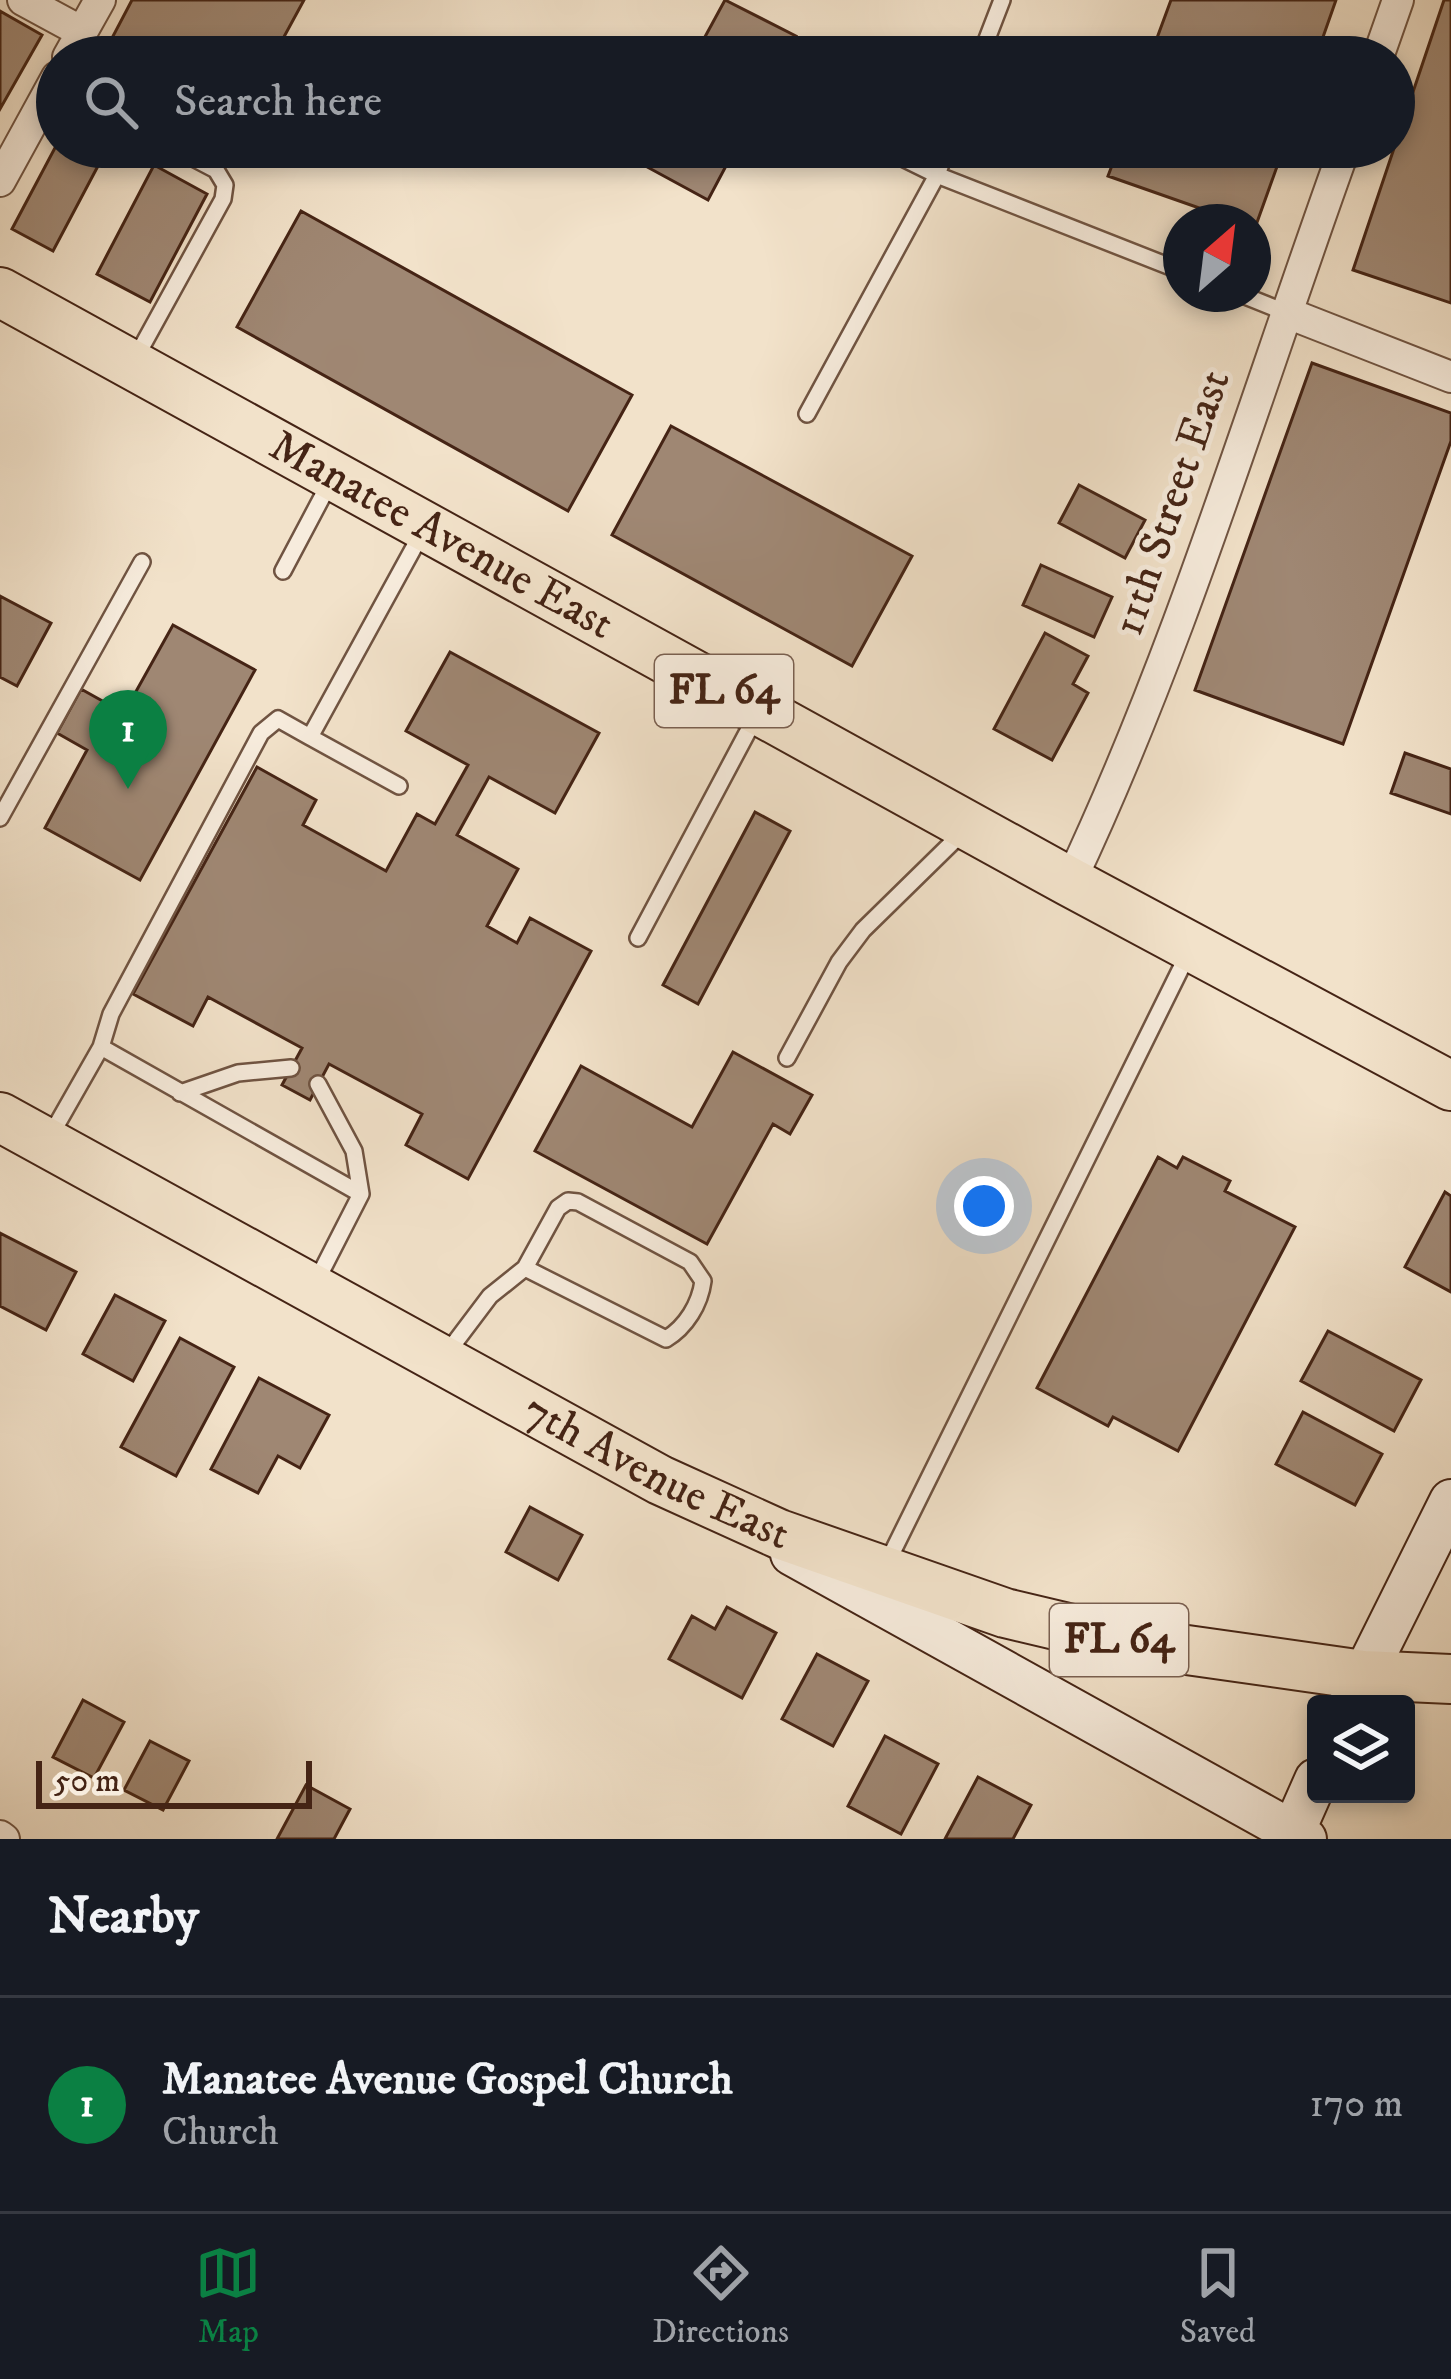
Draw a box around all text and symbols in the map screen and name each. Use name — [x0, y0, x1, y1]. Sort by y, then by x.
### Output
search box — [36, 36, 1415, 168]
icon: search — [78, 69, 144, 135]
text: Search here — [174, 74, 382, 130]
north arrow — [1163, 204, 1271, 312]
street label: 11th Street East — [1100, 363, 1244, 643]
street label: Manatee Avenue East — [260, 418, 623, 653]
road number: FL 64 — [655, 655, 793, 727]
pin: 1 — [89, 690, 167, 789]
your location — [954, 1176, 1014, 1236]
street label: 7th Avenue East — [513, 1382, 796, 1563]
road number: FL 64 — [1050, 1604, 1188, 1676]
map controls — [1307, 1695, 1415, 1803]
button: layers — [1307, 1695, 1415, 1803]
scale bar — [36, 1755, 312, 1808]
text: 50 m — [54, 1761, 120, 1802]
text: Nearby — [48, 1885, 199, 1949]
text: Manatee Avenue Gospel Church — [162, 2052, 733, 2108]
text: 1 — [80, 2080, 94, 2129]
text: 170 m — [1309, 2080, 1403, 2129]
text: Church — [162, 2108, 279, 2157]
tab: Map — [195, 2240, 261, 2353]
tab: Directions — [652, 2240, 789, 2353]
tab: Saved — [1180, 2240, 1256, 2353]

